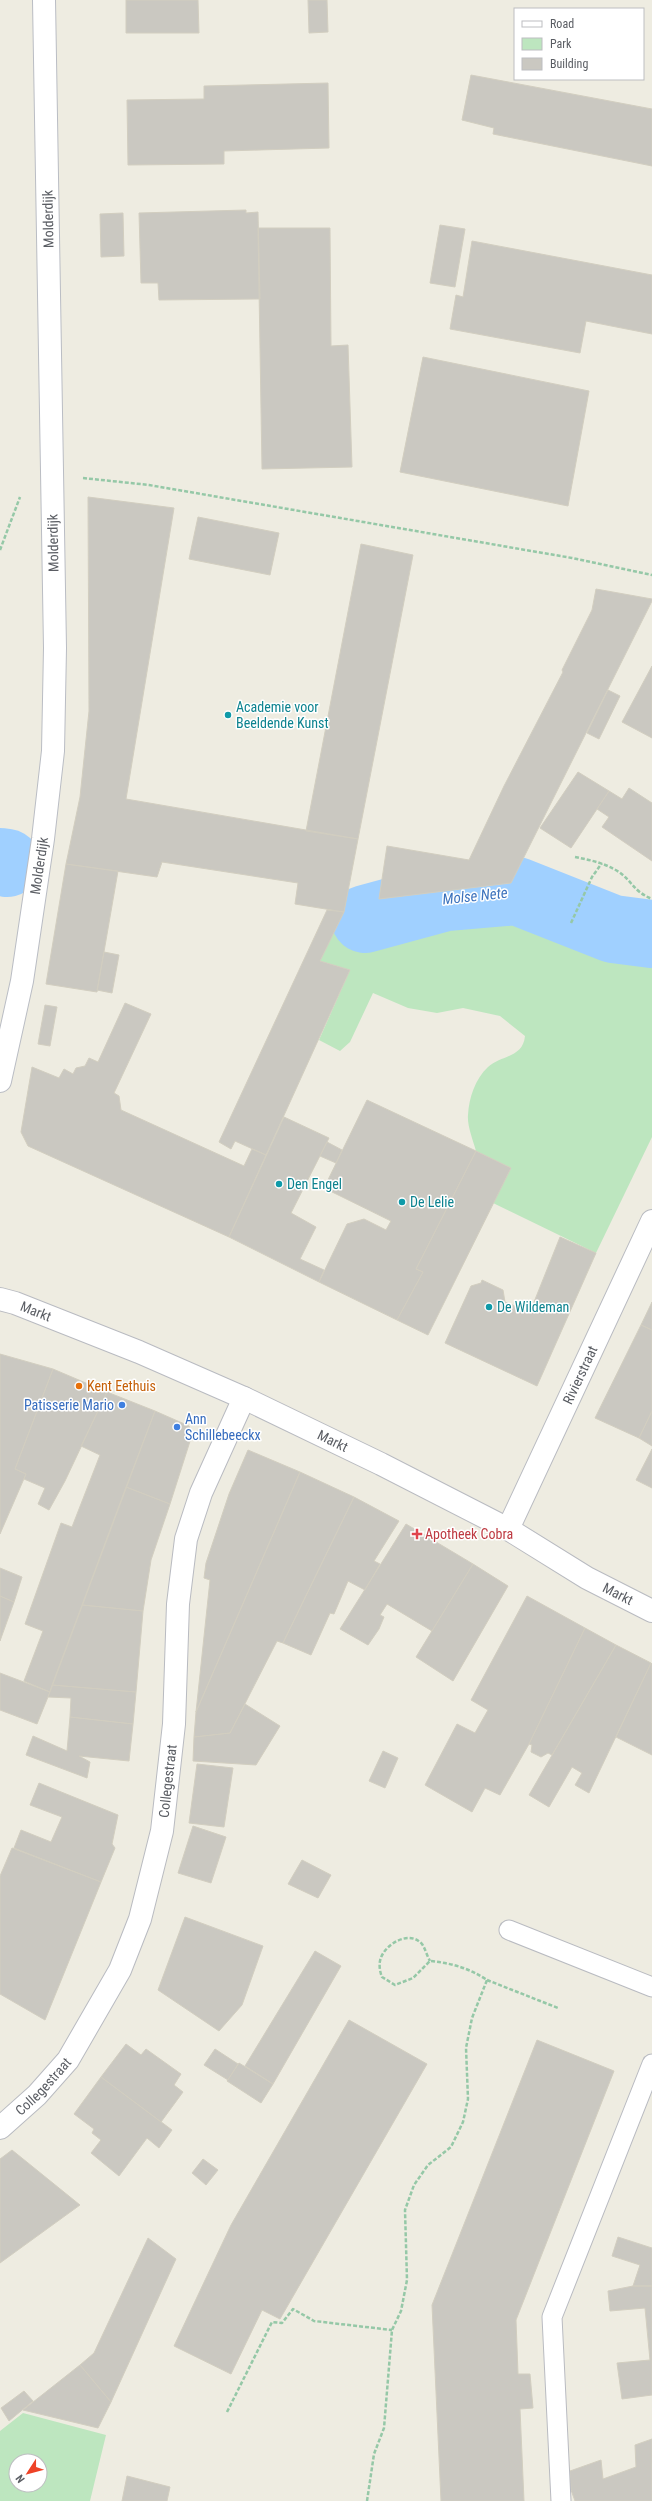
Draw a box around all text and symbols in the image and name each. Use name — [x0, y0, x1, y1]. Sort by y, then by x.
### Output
legend — [514, 8, 644, 80]
text: Road — [550, 17, 574, 31]
text: Park — [550, 37, 572, 51]
text: Building — [550, 57, 588, 71]
street label: Molderdijk — [39, 189, 57, 248]
street label: Molderdijk — [44, 513, 62, 572]
place label: Academie voor Beeldende Kunst — [236, 699, 329, 731]
marker: Academie voor Beeldende Kunst — [223, 710, 233, 720]
street label: Molderdijk — [27, 835, 51, 896]
water label: Molse Nete — [442, 884, 509, 908]
place label: Den Engel — [287, 1176, 342, 1192]
marker: Den Engel — [274, 1179, 284, 1189]
place label: De Lelie — [410, 1194, 454, 1210]
marker: De Lelie — [397, 1197, 407, 1207]
street label: Markt — [18, 1298, 54, 1325]
place label: De Wildeman — [497, 1299, 569, 1315]
marker: De Wildeman — [484, 1302, 494, 1312]
street label: Rivierstraat — [559, 1343, 601, 1407]
place label: Kent Eethuis — [87, 1378, 156, 1394]
marker: Kent Eethuis — [74, 1381, 84, 1391]
place label: Patisserie Mario — [24, 1397, 114, 1413]
marker: Patisserie Mario — [117, 1400, 127, 1410]
place label: Ann Schillebeeckx — [185, 1411, 261, 1443]
marker: Ann Schillebeeckx — [172, 1422, 182, 1432]
street label: Markt — [315, 1427, 351, 1455]
place label: Apotheek Cobra — [425, 1526, 513, 1542]
marker: Apotheek Cobra — [412, 1529, 422, 1539]
street label: Markt — [600, 1579, 636, 1608]
street label: Collegestraat — [156, 1744, 180, 1819]
street label: Collegestraat — [12, 2054, 74, 2119]
north arrow — [8, 2453, 48, 2493]
text: N — [13, 2472, 28, 2485]

